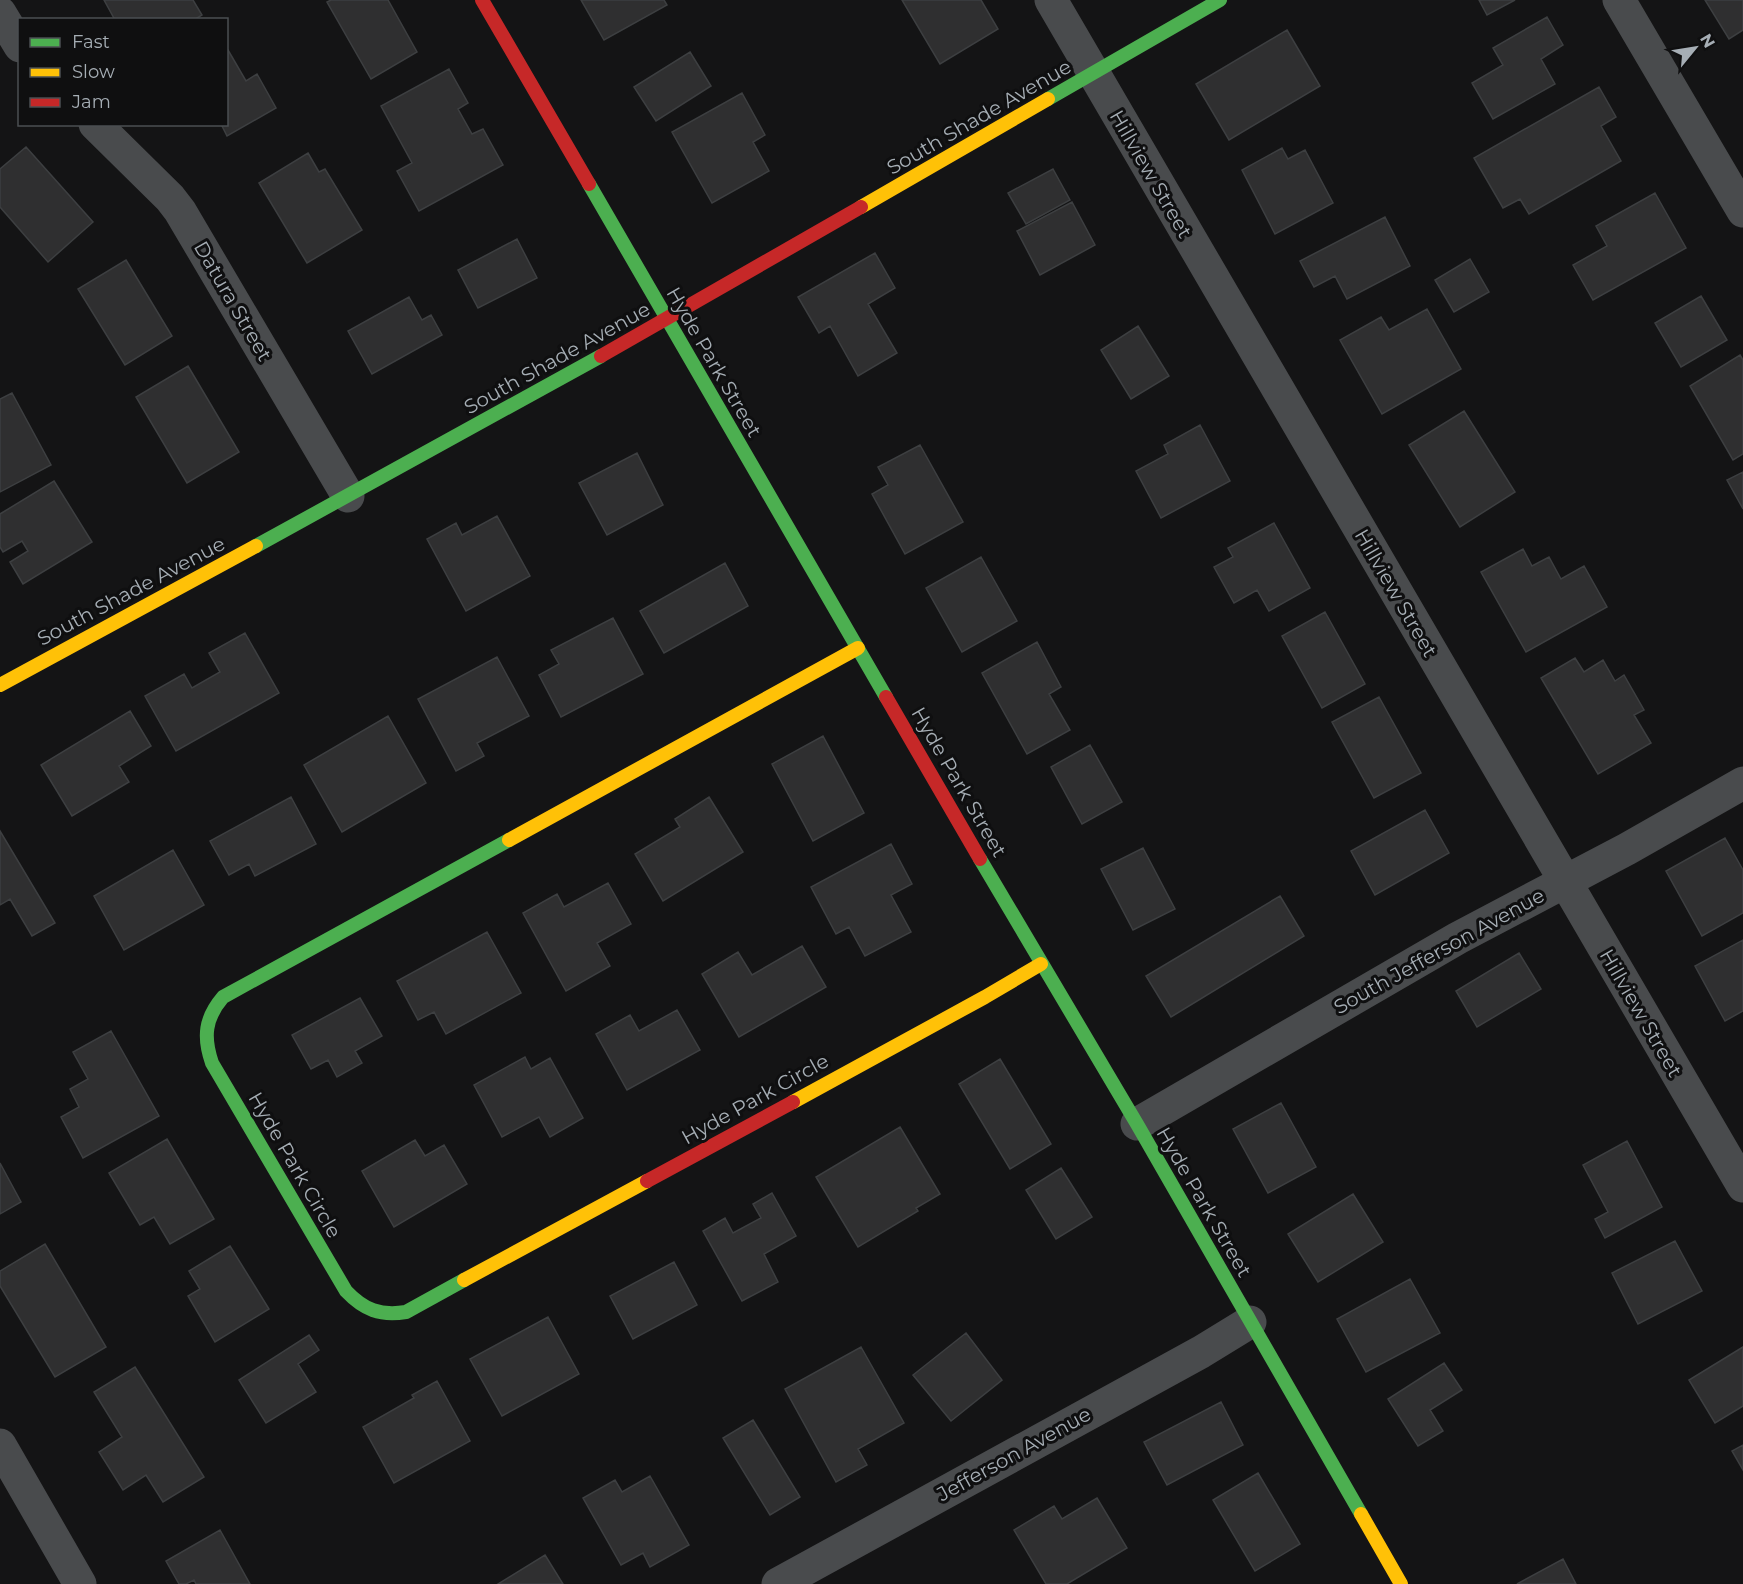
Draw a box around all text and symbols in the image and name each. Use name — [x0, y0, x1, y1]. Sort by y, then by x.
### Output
legend — [18, 18, 228, 126]
north arrow — [1665, 18, 1725, 78]
text: N — [1696, 30, 1719, 51]
text: Fast — [72, 31, 110, 53]
street label: South Shade Avenue — [882, 54, 1076, 180]
text: Slow — [72, 61, 115, 83]
text: Jam — [71, 91, 111, 113]
street label: Hillview Street — [1105, 106, 1197, 242]
street label: Datura Street — [189, 237, 277, 365]
street label: Hyde Park Street — [661, 283, 767, 441]
street label: South Shade Avenue — [460, 297, 654, 419]
street label: Hillview Street — [1350, 525, 1442, 661]
street label: South Shade Avenue — [33, 531, 229, 651]
street label: Hyde Park Street — [906, 703, 1012, 861]
street label: South Jefferson Avenue — [1329, 883, 1549, 1019]
street label: Hillview Street — [1595, 945, 1687, 1081]
street label: Hyde Park Circle — [677, 1049, 833, 1149]
street label: Hyde Park Circle — [243, 1088, 347, 1242]
street label: Hyde Park Street — [1151, 1123, 1257, 1281]
street label: Jefferson Avenue — [932, 1402, 1095, 1507]

